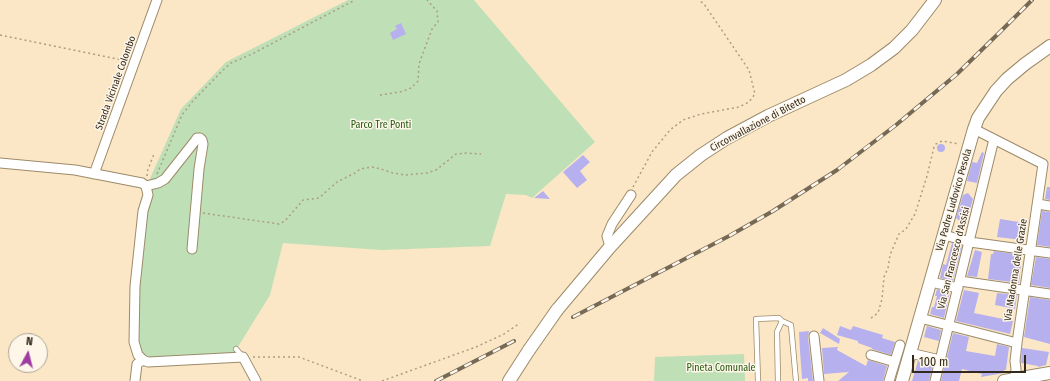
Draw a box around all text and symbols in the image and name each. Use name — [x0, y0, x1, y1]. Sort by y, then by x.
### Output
street label: Strada Vicinale Colombo — [93, 34, 139, 132]
street label: Circonvallazione di Bitetto — [708, 94, 808, 154]
park label: Parco Tre Ponti — [351, 119, 411, 131]
street label: Via Padre Ludovico Pesola — [934, 147, 974, 253]
street label: Via San Francesco d'Assisi — [936, 206, 972, 310]
street label: Via Madonna delle Grazie — [1002, 218, 1030, 322]
north arrow — [8, 333, 48, 373]
text: N — [25, 335, 33, 348]
scale bar — [914, 347, 1028, 373]
text: 100 m — [919, 355, 948, 369]
park label: Pineta Comunale — [686, 362, 756, 374]

